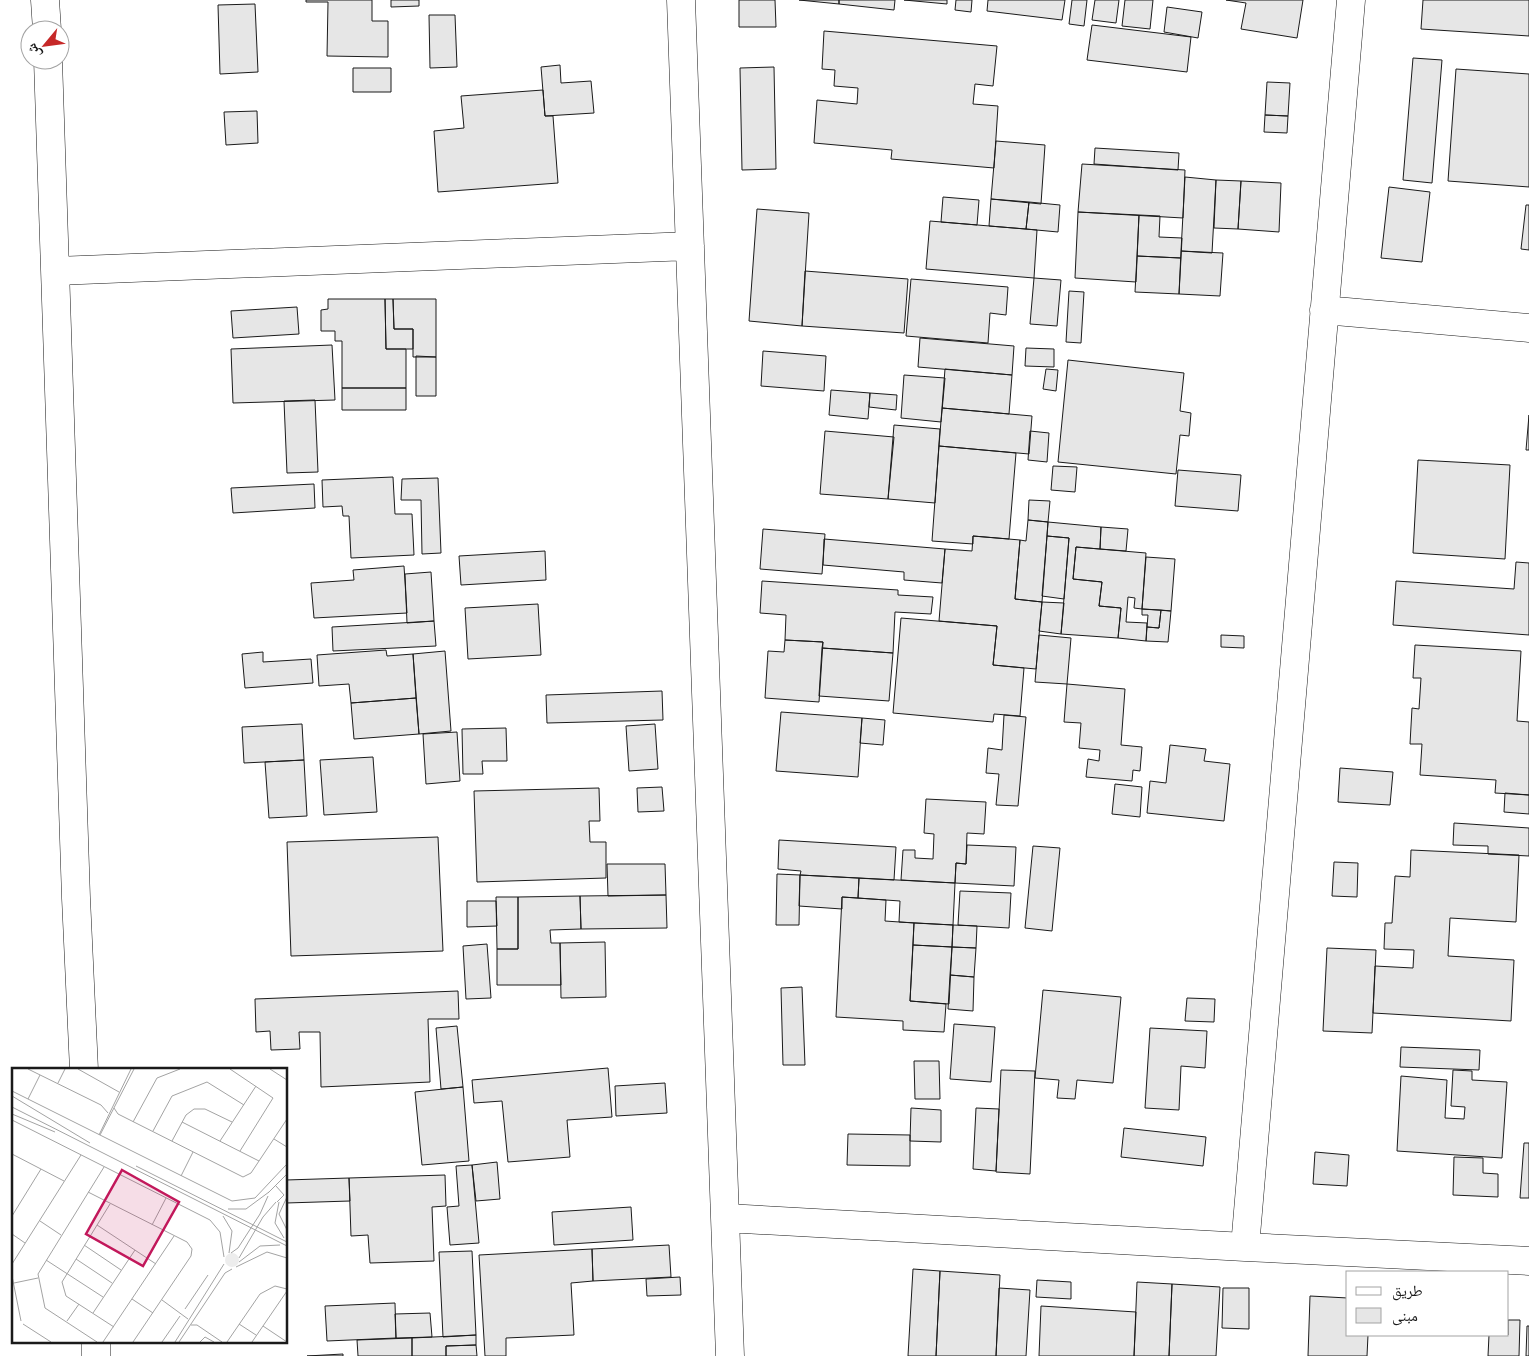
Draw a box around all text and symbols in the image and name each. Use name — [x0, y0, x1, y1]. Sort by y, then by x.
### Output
north arrow — [20, 20, 70, 70]
text: ش — [21, 40, 45, 63]
inset map — [12, 1068, 288, 1344]
legend — [1346, 1271, 1509, 1336]
text: طريق — [1392, 1280, 1423, 1301]
text: مبنى — [1392, 1305, 1418, 1326]

